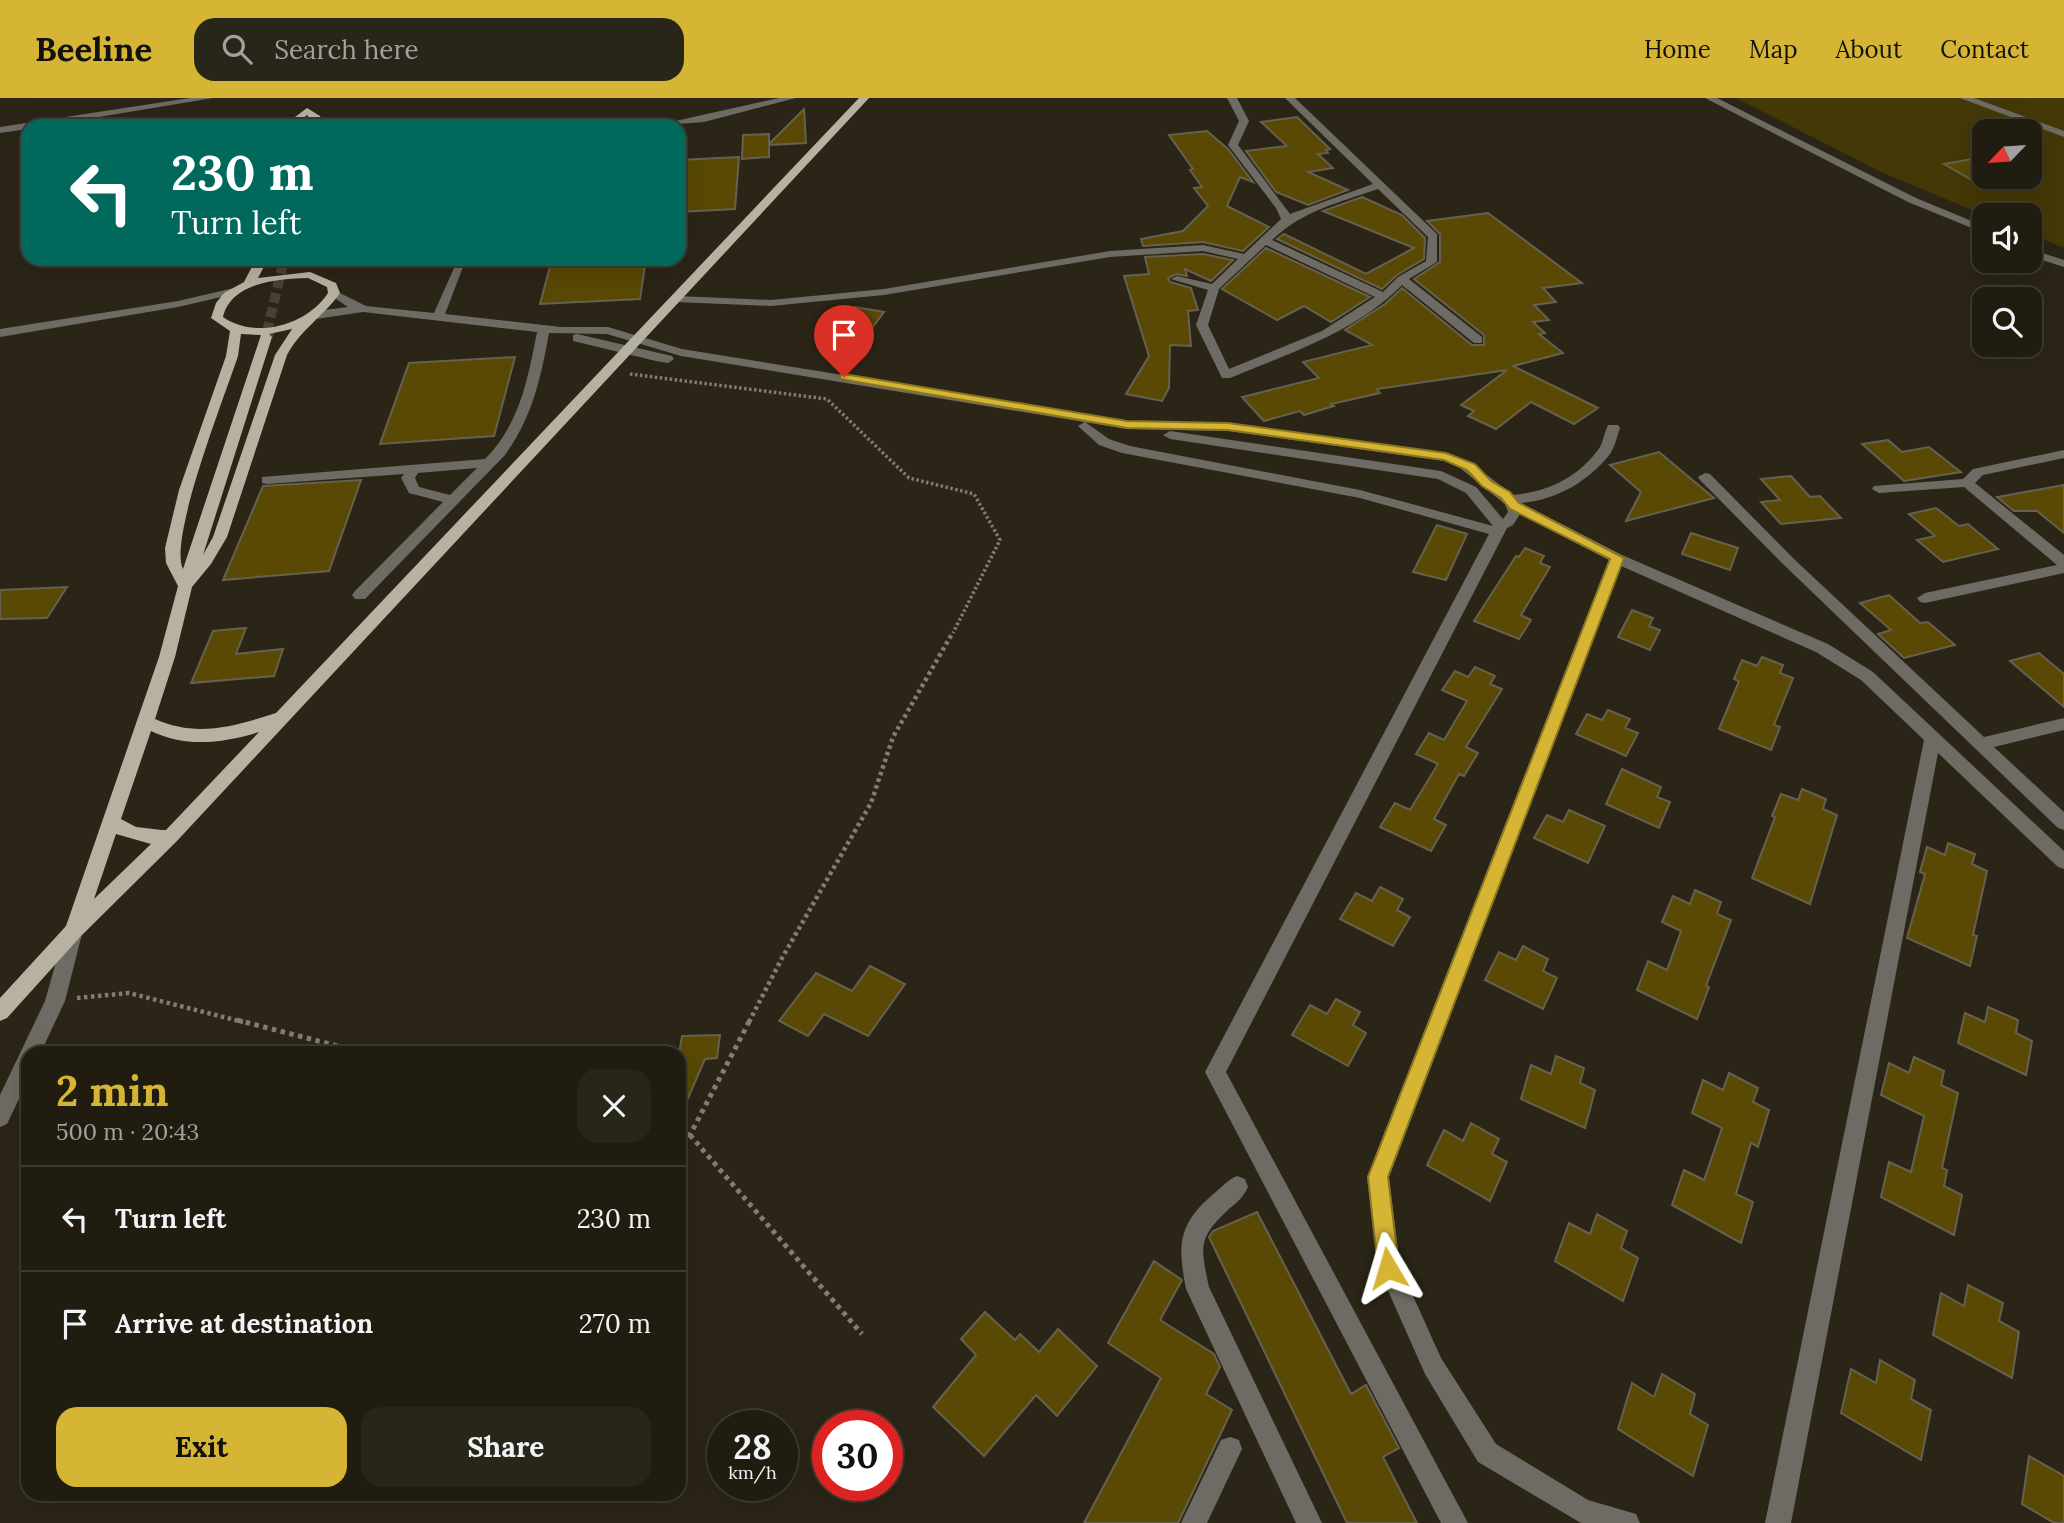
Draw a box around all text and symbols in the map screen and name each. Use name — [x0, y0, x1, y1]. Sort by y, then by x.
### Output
search box — [194, 18, 684, 81]
text: Beeline — [35, 28, 152, 70]
icon: search — [218, 30, 256, 68]
text: Search here — [274, 33, 419, 66]
text: Home — [1644, 34, 1711, 65]
text: Map — [1749, 34, 1798, 65]
text: About — [1836, 34, 1902, 65]
text: Contact — [1940, 34, 2029, 65]
north arrow — [1972, 119, 2042, 189]
map controls — [1972, 119, 2042, 357]
text: 230 m — [171, 141, 314, 203]
icon: left — [56, 147, 147, 238]
text: Turn left — [171, 202, 301, 243]
button: sound — [1972, 203, 2042, 273]
button: search — [1972, 287, 2042, 357]
pin — [814, 305, 874, 377]
icon: arrive — [825, 316, 863, 354]
text: 2 min — [56, 1064, 169, 1118]
button: close — [577, 1069, 651, 1143]
text: 500 m · 20:43 — [56, 1117, 199, 1146]
icon: left — [56, 1200, 94, 1238]
text: Turn left — [115, 1202, 226, 1235]
text: 230 m — [577, 1202, 651, 1235]
position arrow — [1351, 1231, 1425, 1305]
icon: arrive — [56, 1305, 94, 1343]
text: Arrive at destination — [115, 1307, 373, 1340]
text: 270 m — [579, 1307, 651, 1340]
button: Exit — [56, 1407, 347, 1487]
button: Share — [361, 1407, 651, 1487]
speed limit sign: 30 — [812, 1410, 903, 1501]
text: 28 — [733, 1424, 772, 1469]
text: km/h — [728, 1461, 777, 1484]

